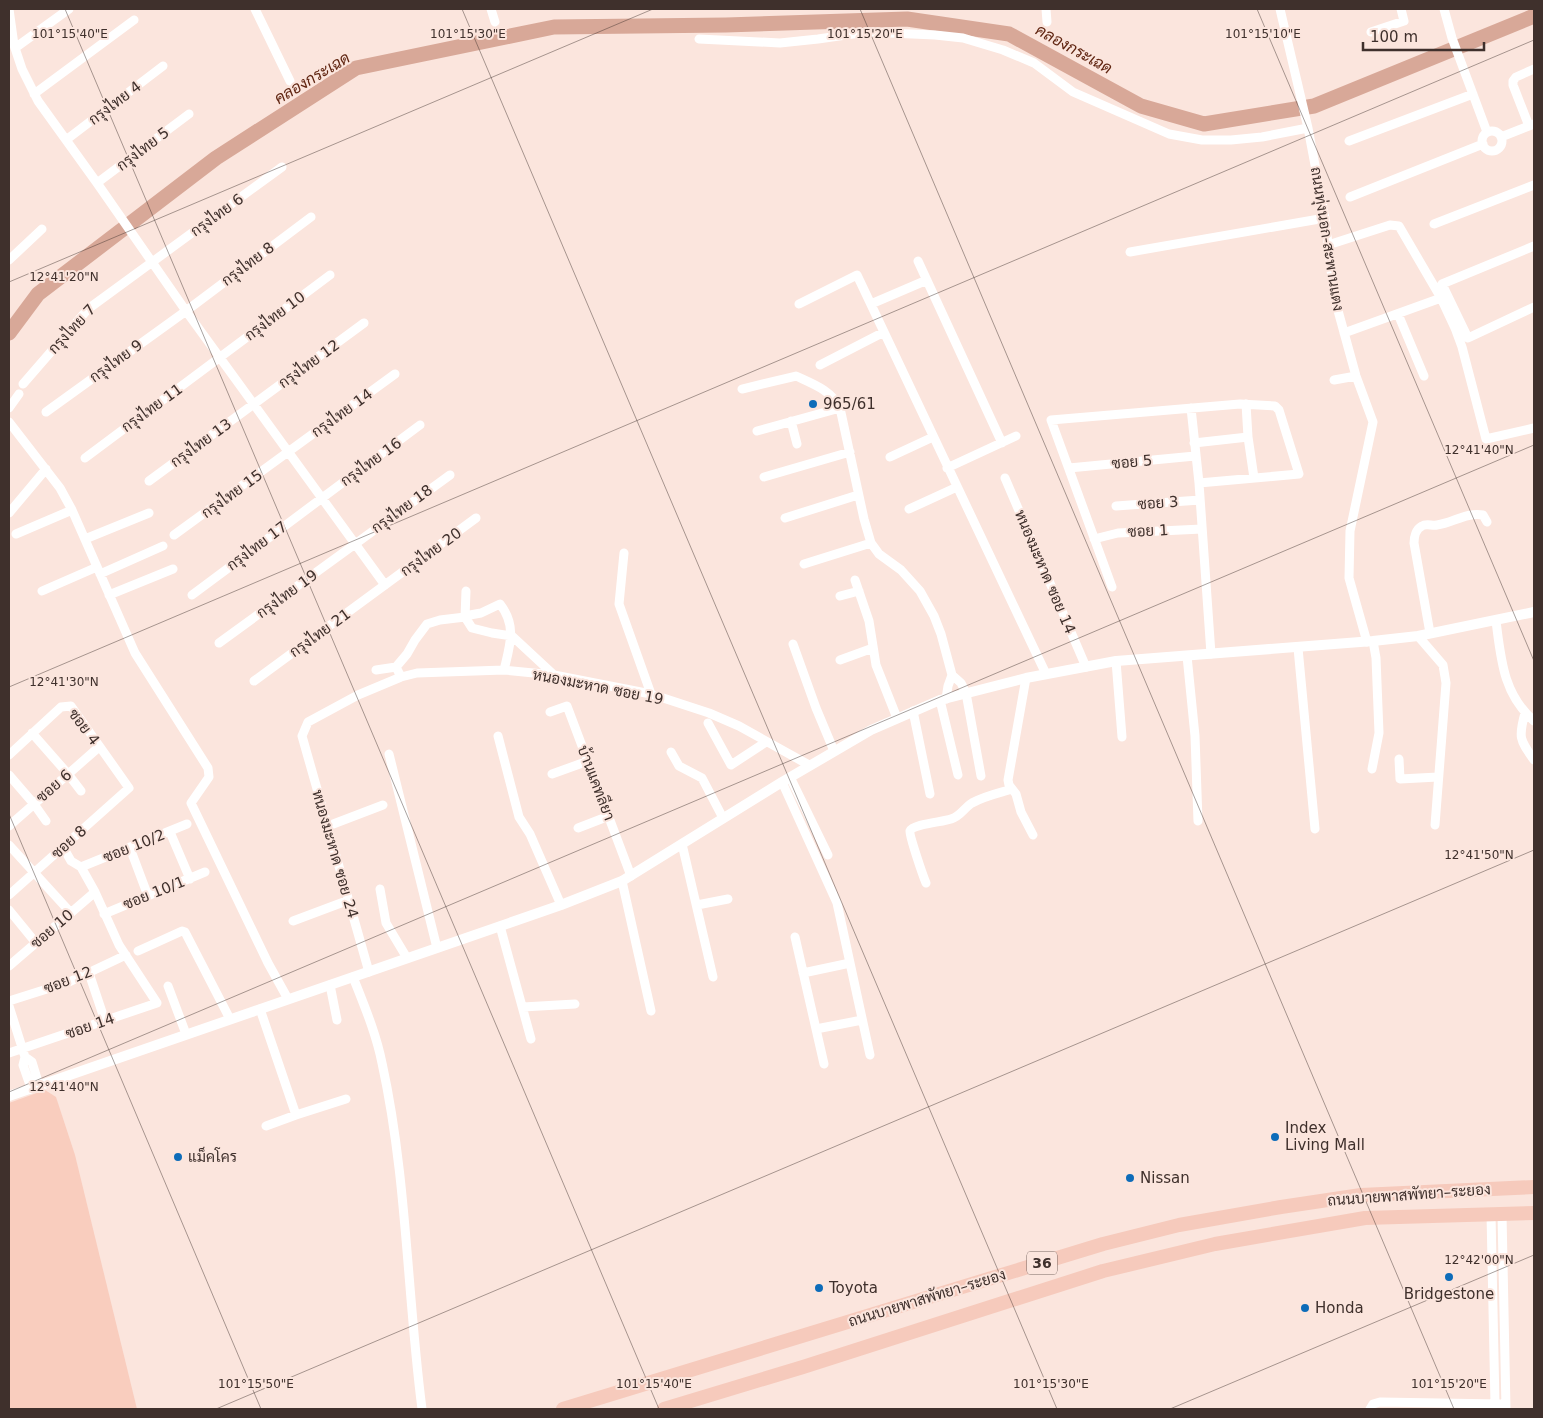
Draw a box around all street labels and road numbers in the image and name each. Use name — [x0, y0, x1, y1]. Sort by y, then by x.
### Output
street label: กรุงไทย 4 — [84, 77, 146, 130]
street label: กรุงไทย 5 — [112, 123, 174, 176]
street label: ถนนทุ่งนอก-สะพานแตง — [1305, 165, 1348, 313]
street label: กรุงไทย 6 — [186, 189, 248, 242]
street label: กรุงไทย 8 — [217, 238, 279, 291]
street label: กรุงไทย 10 — [241, 287, 310, 346]
street label: กรุงไทย 7 — [44, 300, 101, 359]
street label: กรุงไทย 9 — [85, 335, 147, 388]
street label: กรุงไทย 12 — [274, 335, 344, 394]
street label: กรุงไทย 11 — [117, 379, 187, 438]
street label: กรุงไทย 14 — [307, 384, 377, 443]
street label: กรุงไทย 13 — [166, 414, 236, 473]
street label: กรุงไทย 16 — [336, 433, 406, 492]
street label: ซอย 5 — [1111, 451, 1153, 473]
street label: กรุงไทย 15 — [197, 465, 267, 524]
street label: กรุงไทย 18 — [367, 480, 437, 539]
street label: ซอย 3 — [1137, 493, 1179, 513]
street label: หนองมะหาด ซอย 14 — [1011, 507, 1079, 637]
street label: กรุงไทย 17 — [223, 517, 292, 576]
street label: ซอย 1 — [1127, 521, 1169, 541]
street label: กรุงไทย 20 — [396, 523, 466, 582]
street label: กรุงไทย 19 — [252, 565, 322, 624]
street label: กรุงไทย 21 — [285, 604, 355, 663]
street label: หนองมะหาด ซอย 19 — [531, 665, 665, 709]
street label: ซอย 4 — [64, 705, 104, 749]
street label: บ้านแคทลียา — [574, 743, 619, 823]
street label: ซอย 6 — [33, 766, 75, 806]
street label: หนองมะหาด ซอย 24 — [308, 788, 362, 920]
street label: ซอย 8 — [48, 822, 90, 862]
street label: ซอย 10/2 — [100, 825, 168, 867]
street label: ซอย 10/1 — [120, 872, 188, 914]
street label: ซอย 10 — [27, 906, 77, 952]
street label: ซอย 12 — [41, 963, 95, 997]
street label: ซอย 14 — [63, 1009, 117, 1043]
street label: ถนนบายพาสพัทยา–ระยอง — [1327, 1180, 1491, 1210]
road number: 36 — [1027, 1252, 1057, 1274]
street label: ถนนบายพาสพัทยา–ระยอง — [846, 1265, 1008, 1331]

